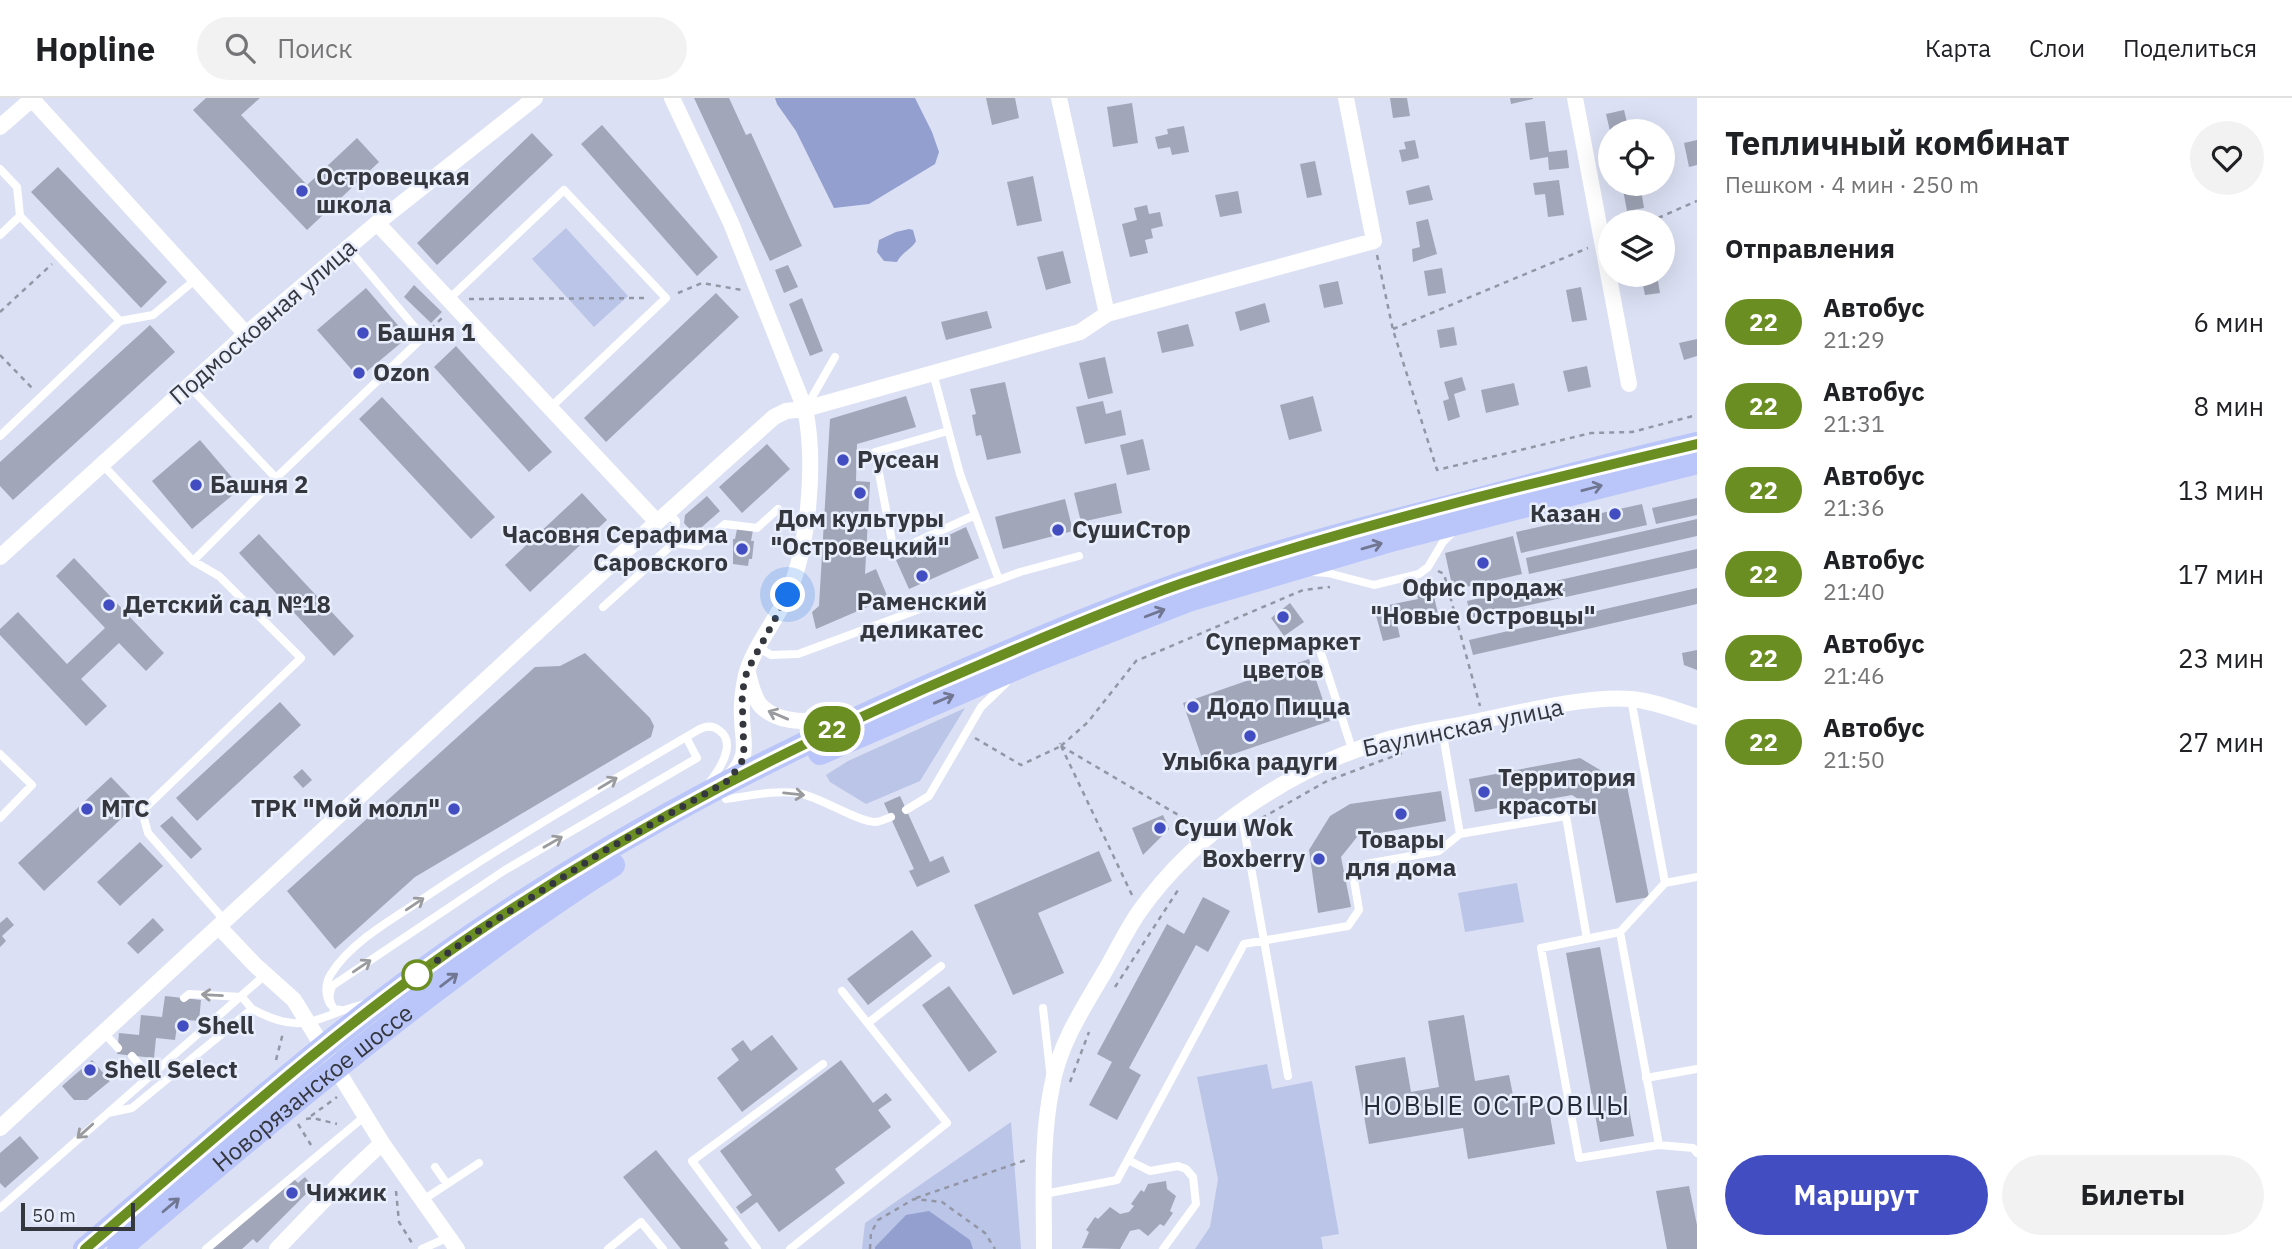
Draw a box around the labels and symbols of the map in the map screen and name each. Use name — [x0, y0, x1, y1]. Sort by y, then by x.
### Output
place label: Островецкая школа — [316, 160, 470, 220]
marker: Островецкая школа — [294, 183, 310, 199]
street label: Подмосковная улица — [162, 231, 363, 411]
place label: Башня 1 — [377, 316, 475, 348]
marker: Башня 1 — [355, 325, 371, 341]
place label: Ozon — [373, 356, 430, 388]
marker: Ozon — [351, 365, 367, 381]
place label: Русеан — [857, 443, 940, 475]
marker: Русеан — [835, 452, 851, 468]
place label: Башня 2 — [210, 468, 308, 500]
marker: Башня 2 — [188, 477, 204, 493]
one-way arrow — [1580, 481, 1603, 494]
marker: Дом культуры "Островецкий" — [852, 485, 868, 501]
place label: Казан — [1530, 497, 1601, 529]
place label: Дом культуры "Островецкий" — [770, 502, 950, 562]
marker: Казан — [1607, 506, 1623, 522]
place label: СушиСтор — [1072, 513, 1191, 545]
place label: Часовня Серафима Саровского — [502, 518, 728, 578]
marker: СушиСтор — [1050, 522, 1066, 538]
one-way arrow — [1361, 538, 1383, 551]
marker: Часовня Серафима Саровского — [734, 541, 750, 557]
marker: Офис продаж "Новые Островцы" — [1475, 555, 1491, 571]
marker: Раменский деликатес — [914, 568, 930, 584]
place label: Офис продаж "Новые Островцы" — [1370, 571, 1596, 631]
your location — [770, 577, 805, 612]
place label: Раменский деликатес — [857, 585, 987, 645]
place label: Детский сад №18 — [123, 588, 331, 620]
marker: Детский сад №18 — [101, 597, 117, 613]
one-way arrow — [1143, 605, 1165, 618]
marker: Супермаркет цветов — [1275, 609, 1291, 625]
place label: Супермаркет цветов — [1205, 625, 1361, 685]
place label: Додо Пицца — [1207, 690, 1350, 722]
street label: Баулинская улица — [1360, 690, 1566, 764]
one-way arrow — [933, 691, 954, 704]
marker: Додо Пицца — [1185, 699, 1201, 715]
line badge: 22 — [800, 706, 864, 752]
one-way arrow — [768, 707, 790, 720]
marker: Улыбка радуги — [1242, 728, 1258, 744]
place label: Улыбка радуги — [1162, 745, 1338, 777]
place label: Территория красоты — [1498, 761, 1636, 821]
one-way arrow — [597, 776, 617, 790]
marker: Территория красоты — [1476, 784, 1492, 800]
one-way arrow — [782, 788, 805, 801]
place label: МТС — [101, 792, 150, 824]
place label: ТРК "Мой молл" — [251, 792, 440, 824]
marker: МТС — [79, 801, 95, 817]
marker: ТРК "Мой молл" — [446, 801, 462, 817]
marker: Товары для дома — [1393, 806, 1409, 822]
place label: Суши Wok — [1174, 811, 1293, 843]
marker: Суши Wok — [1152, 820, 1168, 836]
place label: Товары для дома — [1346, 823, 1456, 883]
one-way arrow — [543, 835, 563, 849]
place label: Boxberry — [1202, 842, 1305, 874]
marker: Boxberry — [1311, 851, 1327, 867]
one-way arrow — [405, 897, 424, 911]
one-way arrow — [352, 958, 371, 973]
unlabelled marker — [402, 960, 432, 990]
one-way arrow — [439, 973, 457, 988]
one-way arrow — [201, 989, 224, 1002]
street label: Новорязанское шоссе — [205, 996, 419, 1179]
place label: Shell — [197, 1009, 254, 1041]
marker: Shell — [175, 1018, 191, 1034]
place label: Shell Select — [104, 1053, 238, 1085]
marker: Shell Select — [82, 1062, 98, 1078]
district label: НОВЫЕ ОСТРОВЦЫ — [1363, 1088, 1631, 1122]
one-way arrow — [76, 1123, 94, 1139]
place label: Чижик — [306, 1176, 387, 1208]
marker: Чижик — [284, 1185, 300, 1201]
one-way arrow — [162, 1197, 180, 1213]
scale bar — [21, 1200, 135, 1232]

